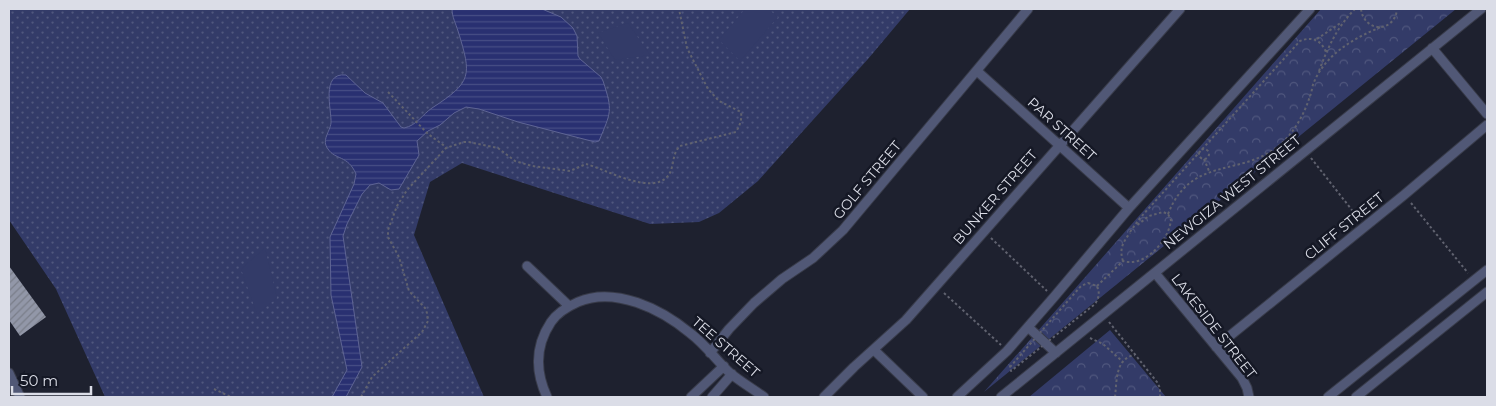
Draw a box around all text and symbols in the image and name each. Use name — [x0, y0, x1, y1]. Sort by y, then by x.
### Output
street label: PAR STREET — [1024, 93, 1100, 165]
street label: NEWGIZA WEST STREET — [1159, 131, 1305, 253]
street label: GOLF STREET — [829, 137, 905, 223]
street label: BUNKER STREET — [949, 146, 1041, 248]
street label: CLIFF STREET — [1301, 188, 1387, 264]
street label: LAKESIDE STREET — [1167, 270, 1261, 382]
street label: TEE STREET — [688, 313, 764, 381]
scale bar — [12, 364, 91, 396]
text: 50 m — [20, 371, 58, 390]

